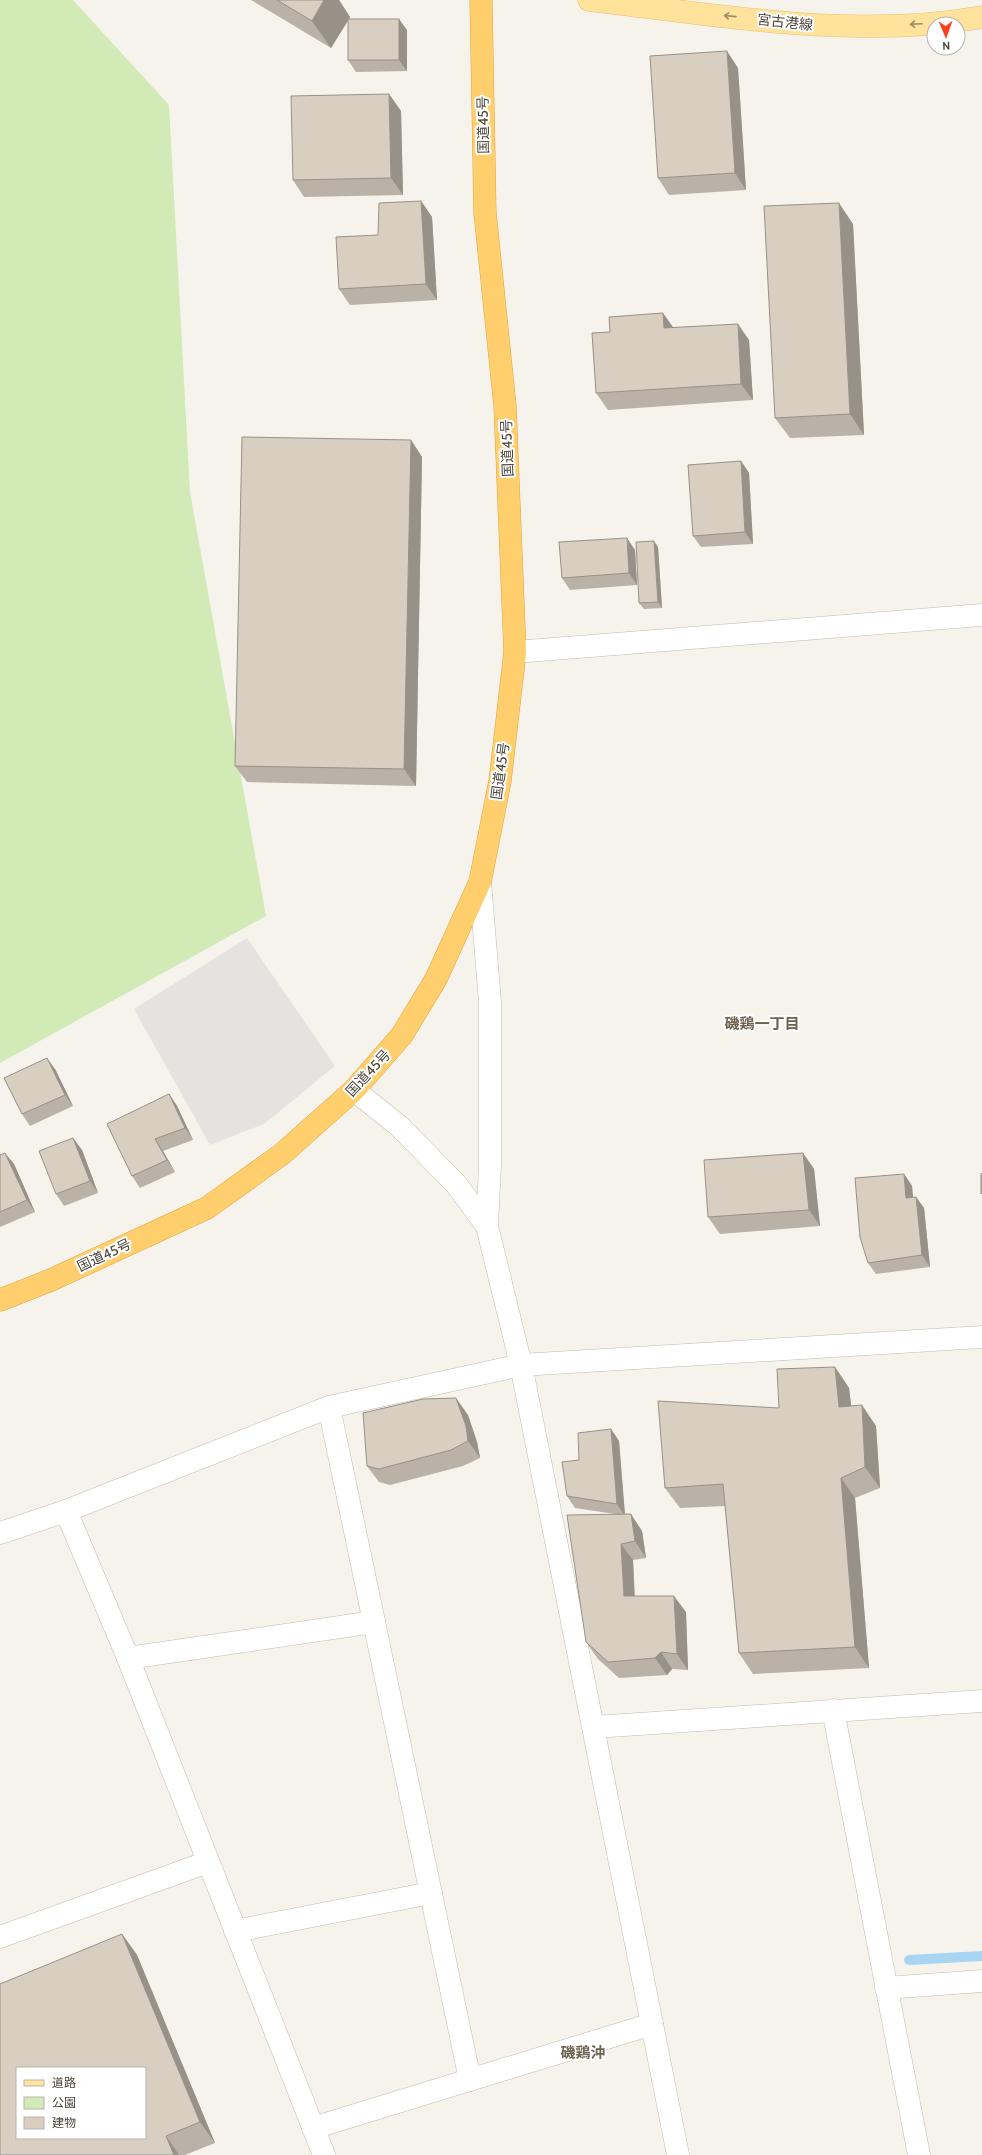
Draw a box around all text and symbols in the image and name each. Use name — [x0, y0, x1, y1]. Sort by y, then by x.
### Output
street label: 宮古港線 — [756, 10, 814, 34]
one-way arrow — [724, 12, 737, 20]
north arrow — [926, 16, 966, 56]
one-way arrow — [910, 21, 923, 28]
text: N — [942, 39, 950, 53]
street label: 国道45号 — [473, 96, 493, 154]
street label: 国道45号 — [497, 419, 517, 477]
street label: 国道45号 — [487, 741, 513, 801]
district label: 磯鶏一丁目 — [724, 1015, 800, 1033]
street label: 国道45号 — [342, 1046, 394, 1100]
street label: 国道45号 — [74, 1235, 134, 1275]
district label: 磯鶏沖 — [560, 2044, 606, 2062]
legend — [16, 2067, 146, 2139]
text: 道路 — [52, 2075, 76, 2090]
text: 公園 — [52, 2095, 76, 2110]
text: 建物 — [52, 2115, 76, 2130]

